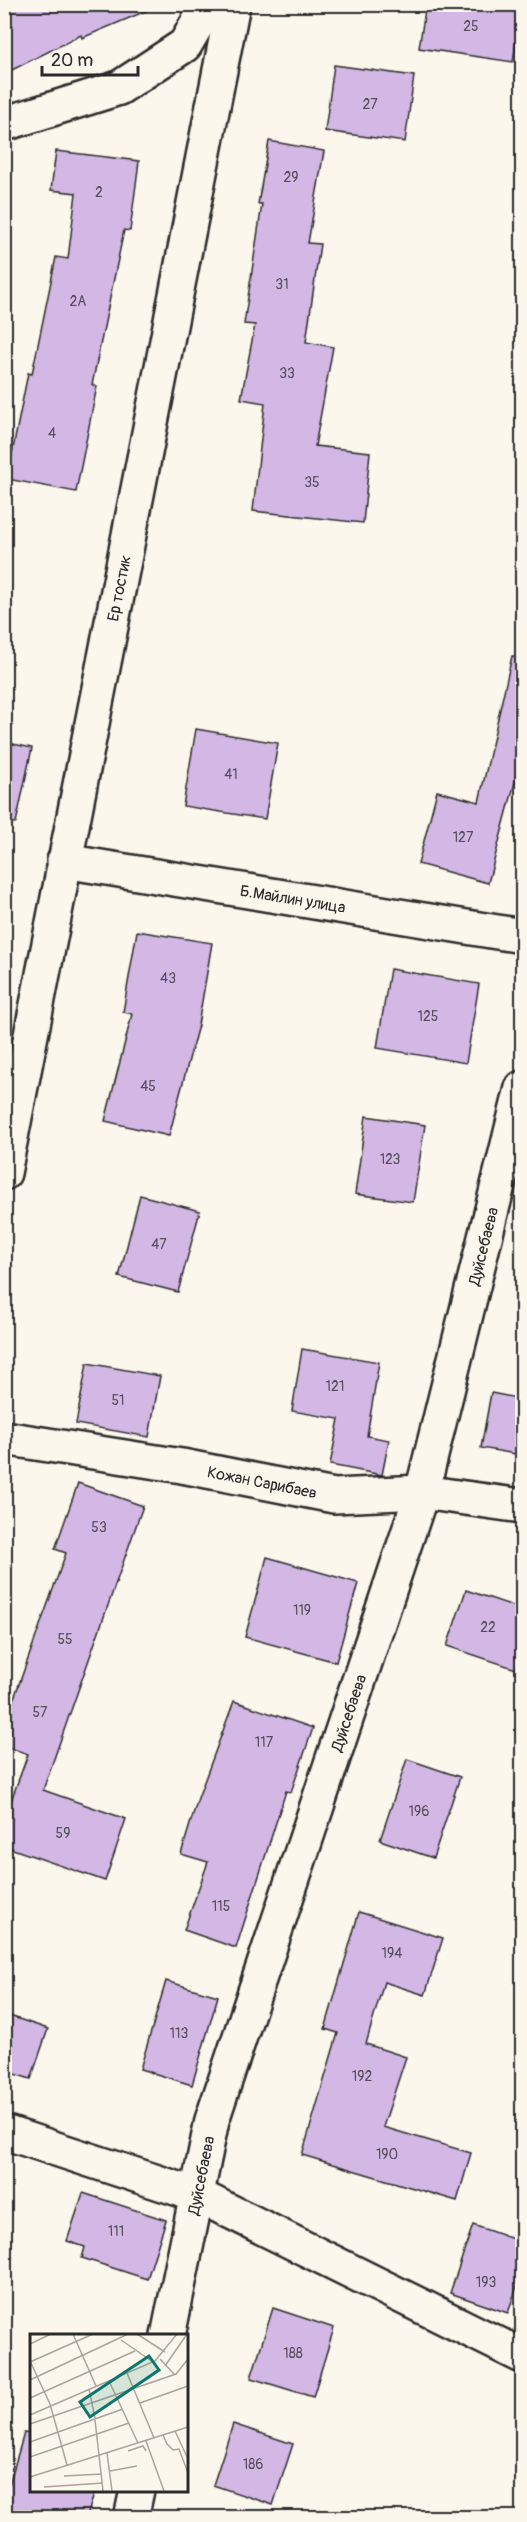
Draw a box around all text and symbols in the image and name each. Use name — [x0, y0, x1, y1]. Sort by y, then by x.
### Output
house number: 25 — [463, 18, 479, 35]
scale bar — [42, 39, 138, 77]
text: 20 m — [51, 49, 93, 72]
house number: 27 — [362, 96, 378, 113]
house number: 29 — [283, 169, 299, 186]
house number: 2 — [95, 184, 103, 201]
house number: 31 — [275, 276, 289, 293]
house number: 2А — [70, 293, 86, 310]
house number: 33 — [279, 365, 295, 382]
house number: 4 — [48, 425, 56, 442]
house number: 35 — [304, 474, 320, 491]
street label: Ер тостик — [103, 553, 136, 623]
house number: 41 — [224, 766, 238, 783]
house number: 127 — [453, 829, 474, 846]
street label: Б.Майлин улица — [239, 881, 347, 918]
house number: 43 — [160, 970, 176, 987]
house number: 125 — [418, 1008, 438, 1025]
house number: 45 — [140, 1078, 156, 1095]
house number: 123 — [380, 1151, 401, 1168]
street label: Дуйсебаева — [464, 1205, 503, 1288]
house number: 47 — [151, 1236, 167, 1253]
house number: 121 — [326, 1378, 344, 1395]
house number: 51 — [111, 1392, 125, 1409]
street label: Кожан Сарибаев — [205, 1462, 319, 1503]
house number: 53 — [91, 1519, 107, 1536]
house number: 119 — [293, 1602, 311, 1619]
house number: 22 — [480, 1619, 496, 1636]
house number: 55 — [57, 1631, 73, 1648]
street label: Дуйсебаева — [327, 1672, 371, 1755]
house number: 57 — [33, 1704, 48, 1721]
house number: 117 — [255, 1734, 274, 1751]
house number: 196 — [409, 1803, 429, 1820]
house number: 59 — [56, 1825, 70, 1842]
house number: 115 — [212, 1898, 230, 1915]
house number: 194 — [382, 1945, 402, 1962]
house number: 113 — [170, 2025, 189, 2042]
house number: 192 — [352, 2068, 372, 2085]
street label: Дуйсебаева — [184, 2134, 220, 2218]
house number: 190 — [376, 2146, 398, 2163]
house number: 111 — [108, 2223, 124, 2240]
house number: 193 — [476, 2274, 496, 2291]
inset map — [30, 2334, 188, 2492]
house number: 188 — [283, 2345, 303, 2362]
house number: 186 — [243, 2456, 263, 2473]

